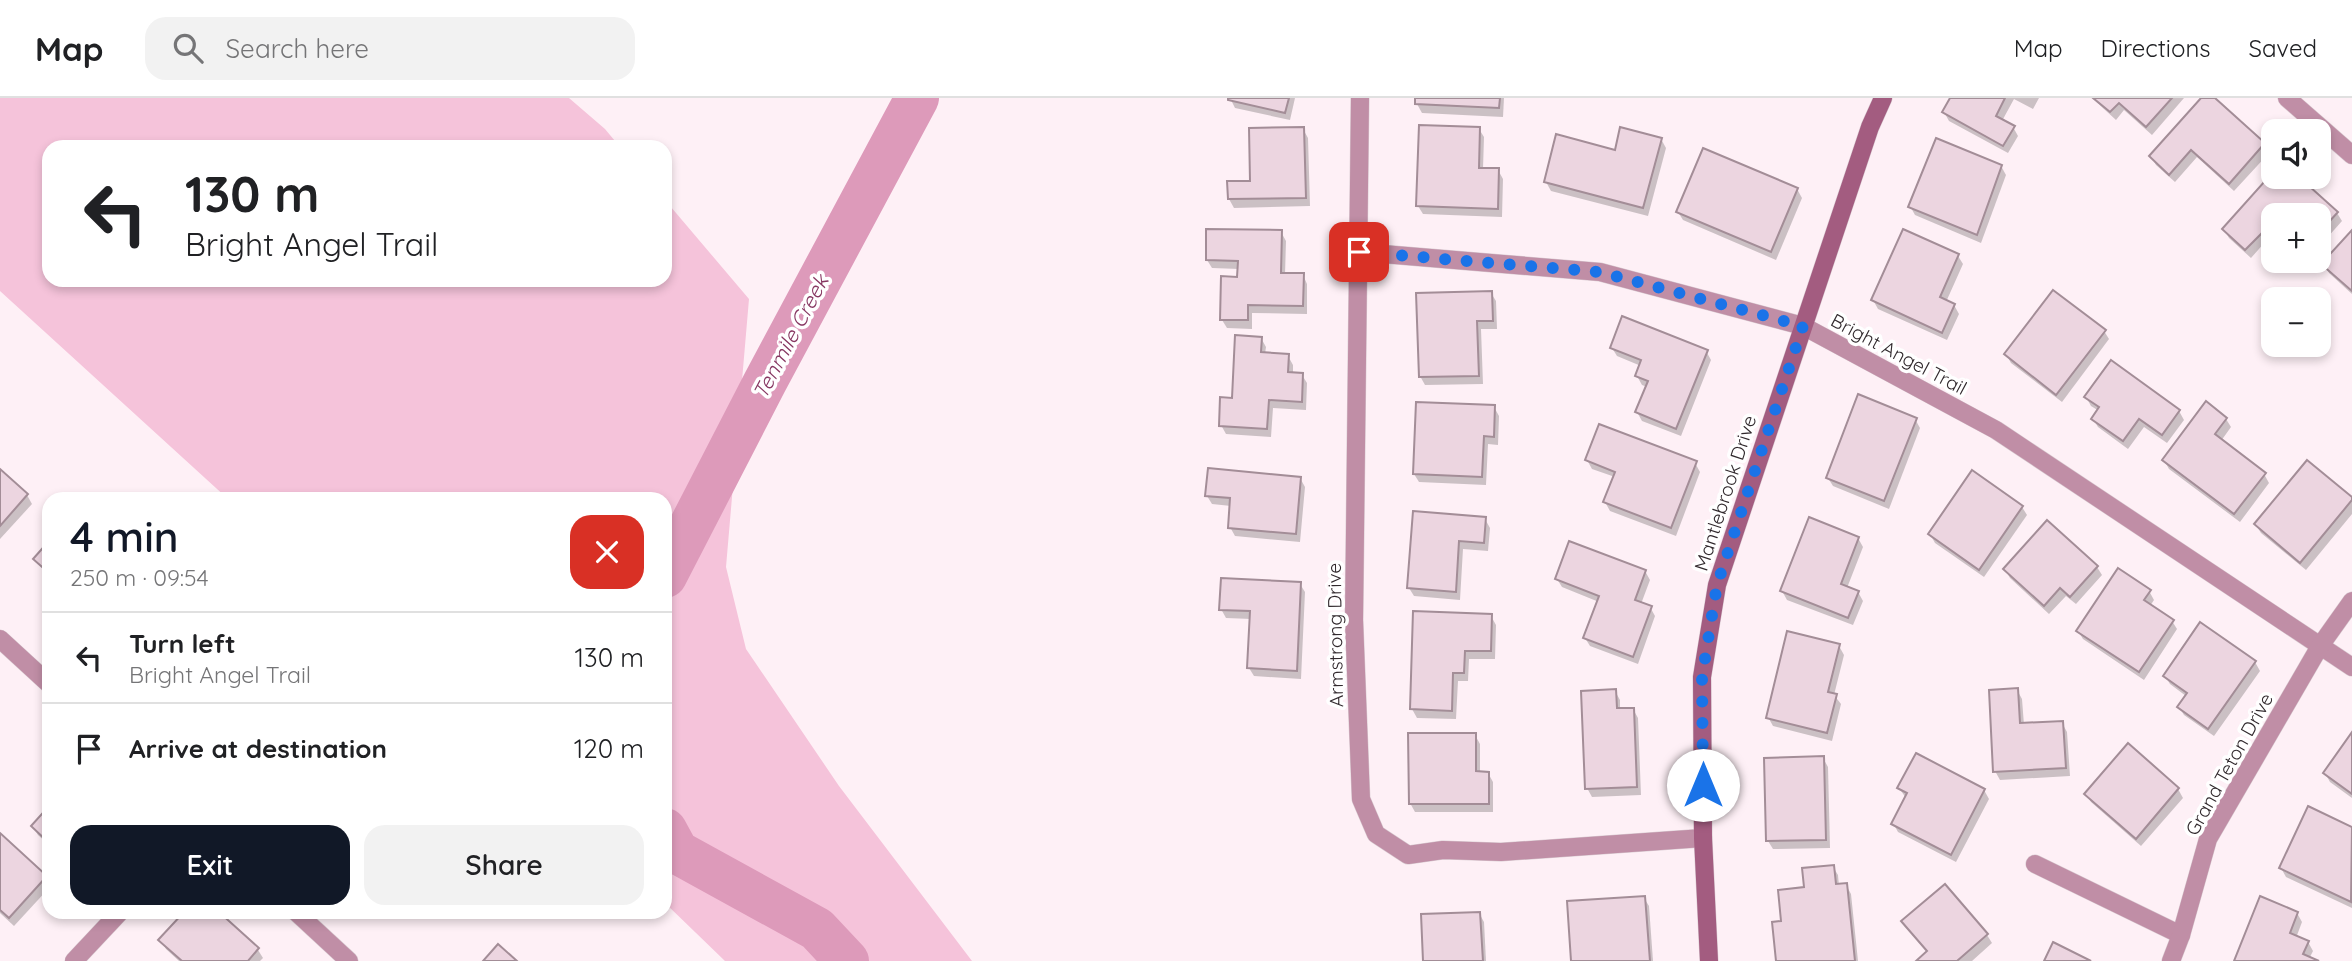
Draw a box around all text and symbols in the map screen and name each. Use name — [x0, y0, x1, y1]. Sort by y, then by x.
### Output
search box — [145, 17, 635, 80]
text: Map — [35, 28, 103, 69]
icon: search — [169, 29, 207, 67]
text: Search here — [225, 32, 369, 65]
text: Map — [2014, 33, 2063, 63]
text: Directions — [2101, 33, 2211, 63]
text: Saved — [2249, 33, 2317, 63]
map controls — [2261, 119, 2331, 357]
button: sound — [2261, 119, 2331, 189]
text: 130 m — [185, 163, 319, 224]
icon: left — [70, 168, 161, 259]
button: + — [2261, 203, 2331, 273]
pin — [1329, 222, 1389, 282]
text: Bright Angel Trail — [185, 224, 438, 264]
icon: arrive — [1340, 233, 1378, 271]
water label: Tenmile Creek — [747, 269, 834, 403]
button: − — [2261, 287, 2331, 357]
street label: Bright Angel Trail — [1827, 308, 1971, 400]
street label: Mantlebrook Drive — [1689, 412, 1761, 574]
text: 4 min — [70, 510, 179, 563]
button: close — [570, 515, 644, 589]
text: 250 m · 09:54 — [70, 563, 209, 592]
street label: Armstrong Drive — [1322, 563, 1348, 707]
text: Turn left — [129, 627, 236, 660]
icon: left — [70, 639, 108, 677]
text: 130 m — [574, 641, 644, 674]
text: Bright Angel Trail — [129, 660, 311, 689]
street label: Grand Teton Drive — [2180, 689, 2278, 839]
icon: arrive — [70, 730, 108, 768]
text: Arrive at destination — [129, 732, 387, 765]
text: 120 m — [574, 732, 644, 765]
position arrow — [1666, 748, 1740, 822]
button: Exit — [70, 825, 350, 905]
button: Share — [364, 825, 644, 905]

